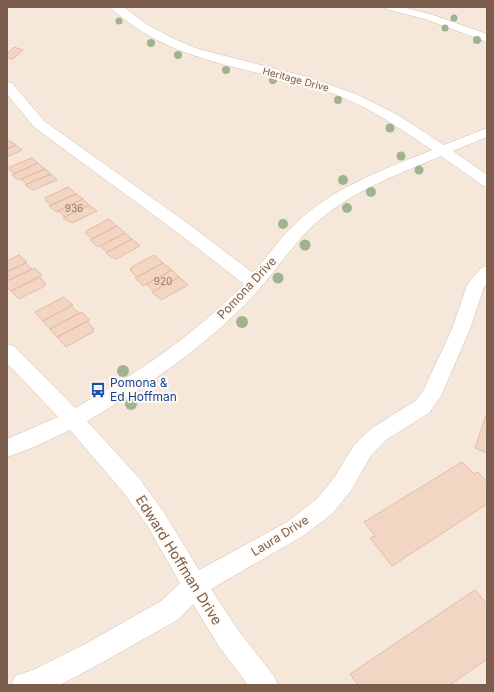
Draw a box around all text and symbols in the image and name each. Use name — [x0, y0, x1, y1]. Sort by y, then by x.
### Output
street label: Heritage Drive — [262, 64, 331, 94]
house number: 936 — [65, 202, 83, 214]
street label: Pomona Drive — [214, 253, 279, 322]
house number: 920 — [154, 275, 172, 287]
place label: Pomona & Ed Hoffman — [110, 375, 177, 404]
bus stop icon: Pomona & Ed Hoffman — [89, 381, 107, 399]
street label: Edward Hoffman Drive — [133, 492, 226, 628]
street label: Laura Drive — [248, 512, 311, 559]

